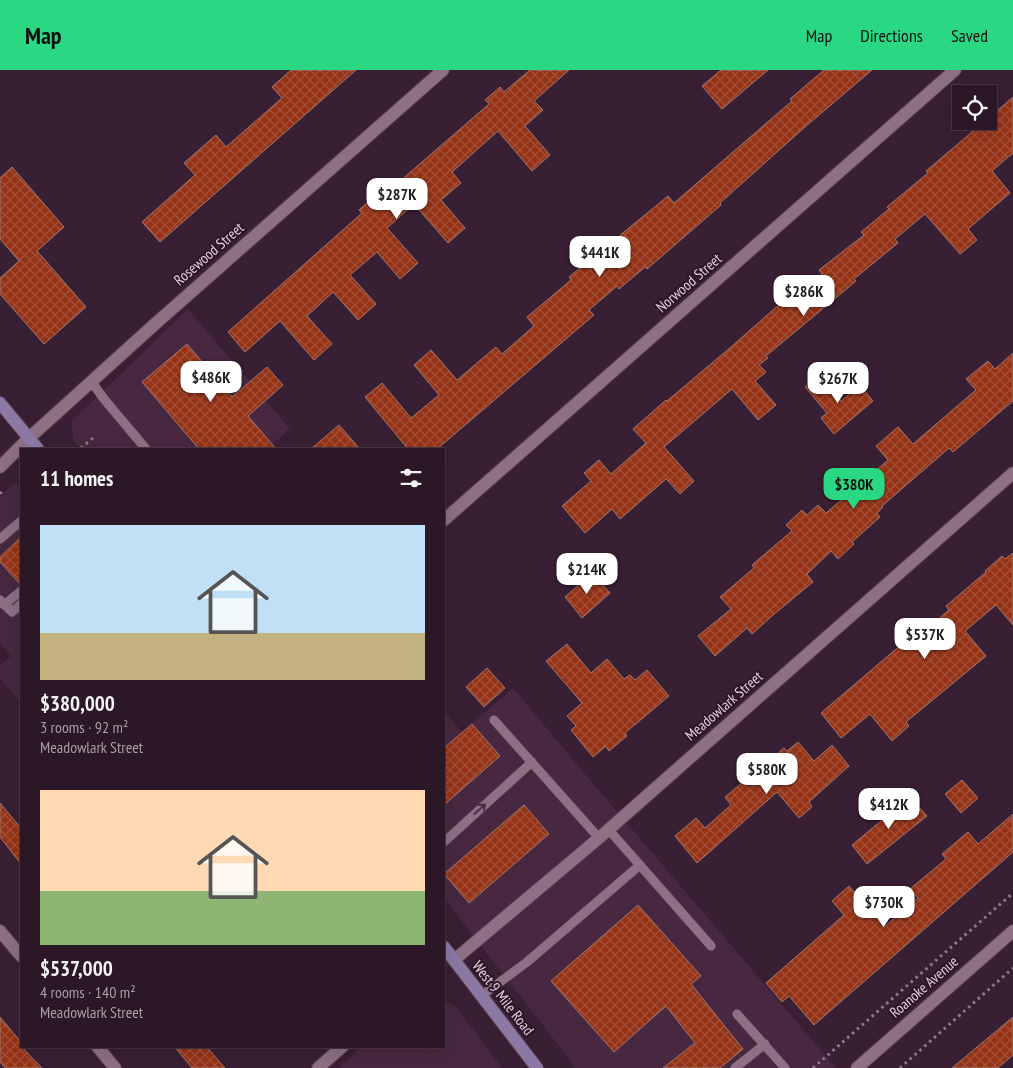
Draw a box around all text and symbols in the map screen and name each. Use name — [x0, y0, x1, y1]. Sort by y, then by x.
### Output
text: Map — [25, 20, 62, 51]
text: Map — [806, 24, 832, 47]
text: Directions — [860, 24, 923, 47]
text: Saved — [951, 24, 988, 47]
map controls — [952, 85, 997, 130]
button: locate — [952, 85, 997, 130]
pin: $287K — [362, 178, 432, 220]
text: $287K — [378, 184, 416, 204]
street label: Rosewood Street — [170, 218, 248, 289]
pin: $441K — [565, 236, 635, 278]
text: $441K — [581, 242, 619, 262]
street label: Norwood Street — [652, 249, 725, 316]
pin: $286K — [769, 274, 839, 317]
text: $286K — [785, 281, 823, 301]
pin: $486K — [176, 360, 246, 403]
pin: $267K — [803, 362, 873, 404]
text: $486K — [192, 367, 230, 387]
text: $267K — [819, 368, 857, 388]
icon: filters — [397, 464, 425, 492]
text: 11 homes — [40, 465, 113, 492]
pin: $380K — [819, 468, 889, 510]
text: $380K — [835, 474, 873, 494]
pin: $214K — [552, 552, 622, 595]
icon: home — [188, 557, 278, 647]
text: $214K — [568, 559, 606, 579]
pin: $537K — [890, 618, 960, 660]
text: $537K — [906, 624, 944, 644]
street label: Meadowlark Street — [681, 667, 766, 745]
text: $380,000 — [40, 690, 115, 717]
text: 3 rooms · 92 m² — [40, 717, 128, 737]
text: Meadowlark Street — [40, 737, 143, 757]
pin: $580K — [732, 752, 802, 795]
text: $580K — [748, 759, 786, 779]
pin: $412K — [854, 788, 924, 830]
text: $412K — [870, 794, 908, 814]
one-way arrow — [473, 804, 486, 815]
icon: home — [188, 822, 278, 912]
pin: $730K — [849, 886, 919, 928]
text: $730K — [865, 892, 903, 912]
street label: Roanoke Avenue — [885, 952, 962, 1022]
text: $537,000 — [40, 955, 113, 982]
street label: West 9 Mile Road — [468, 957, 538, 1039]
text: 4 rooms · 140 m² — [40, 982, 136, 1002]
text: Meadowlark Street — [40, 1002, 143, 1022]

